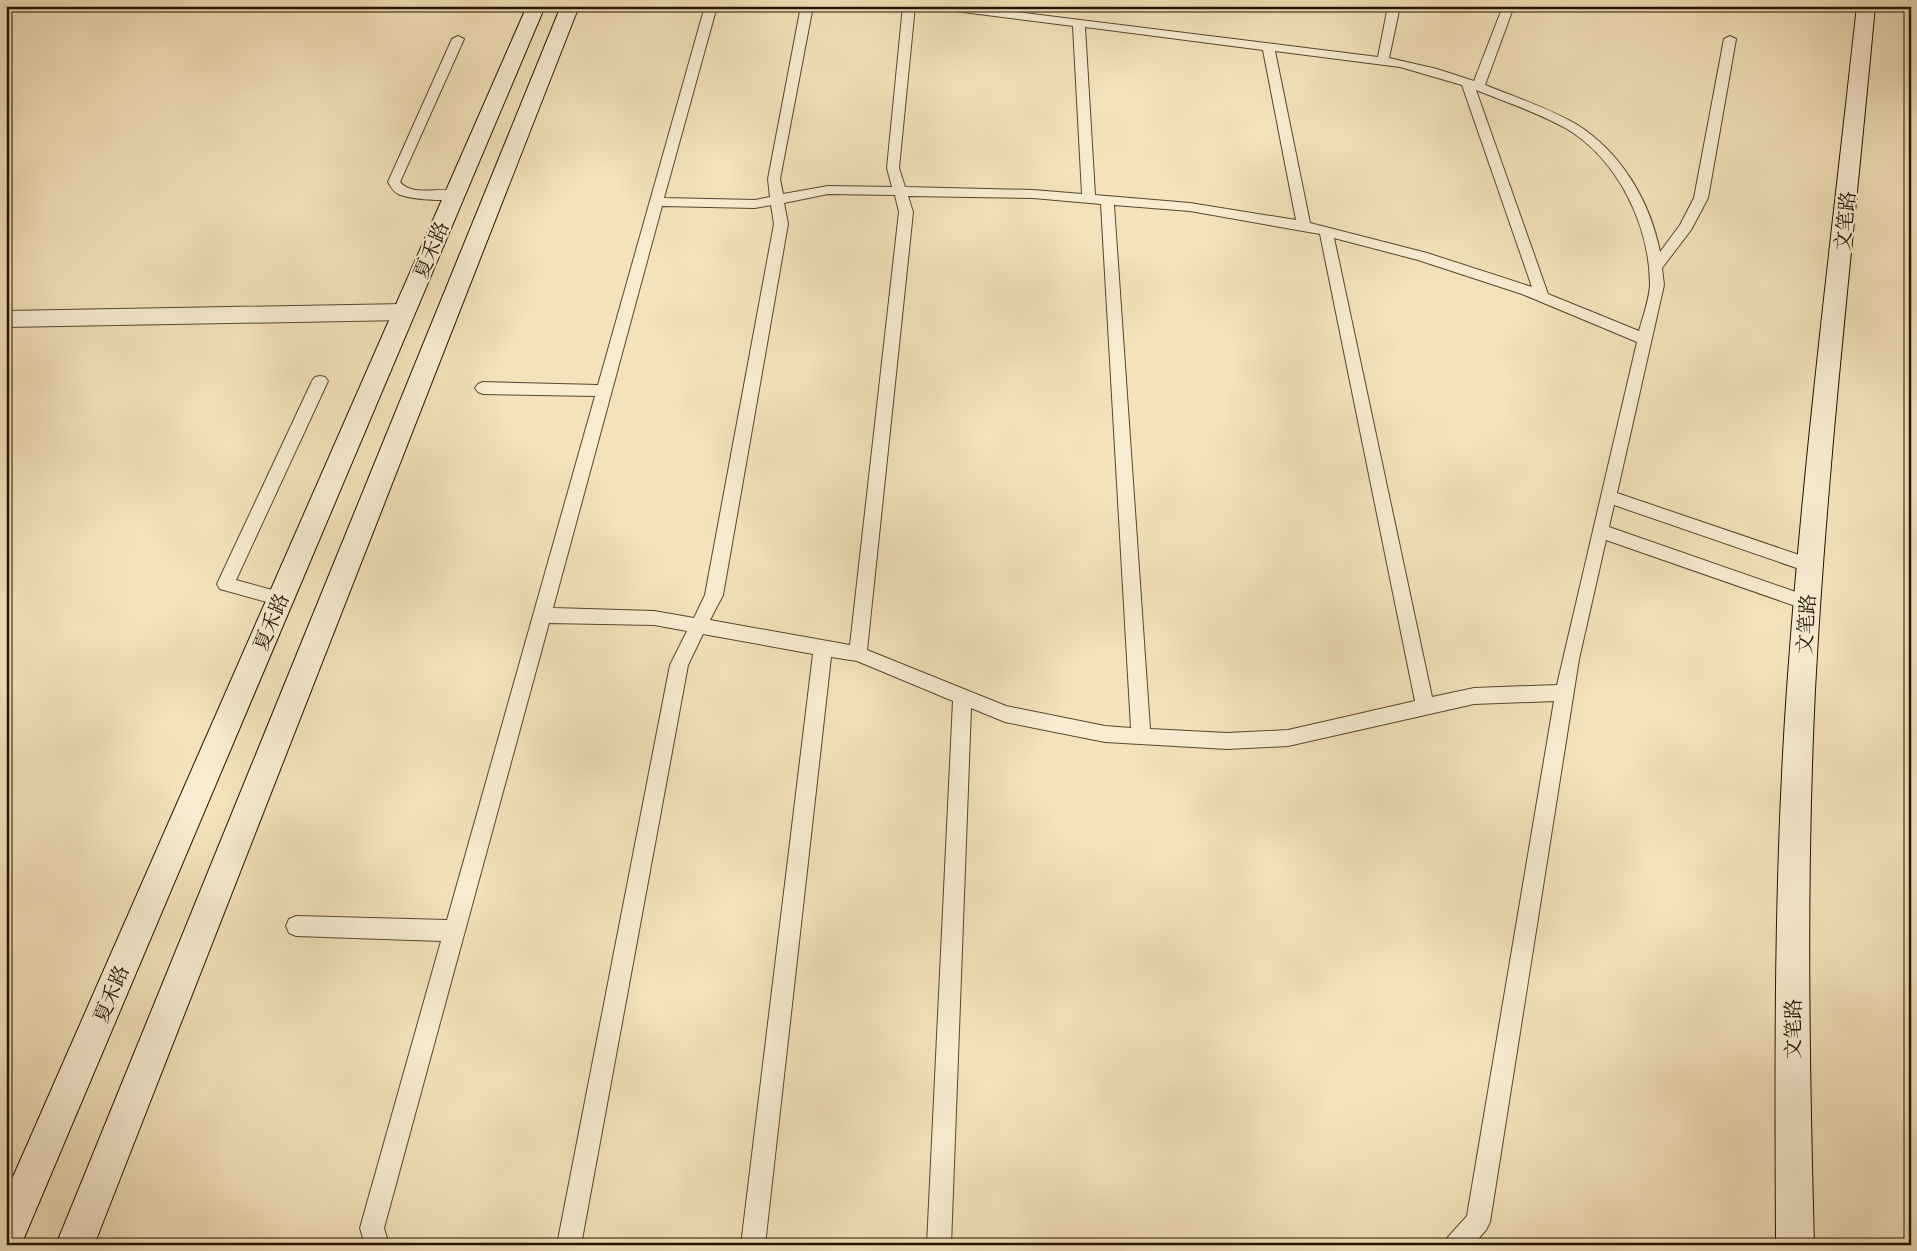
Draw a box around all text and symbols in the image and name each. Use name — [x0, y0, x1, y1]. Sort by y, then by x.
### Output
street label: 文笔路 — [1830, 190, 1865, 253]
street label: 夏禾路 — [408, 218, 458, 284]
street label: 夏禾路 — [248, 590, 298, 656]
street label: 文笔路 — [1792, 593, 1825, 655]
street label: 夏禾路 — [88, 962, 138, 1028]
street label: 文笔路 — [1781, 999, 1810, 1059]

